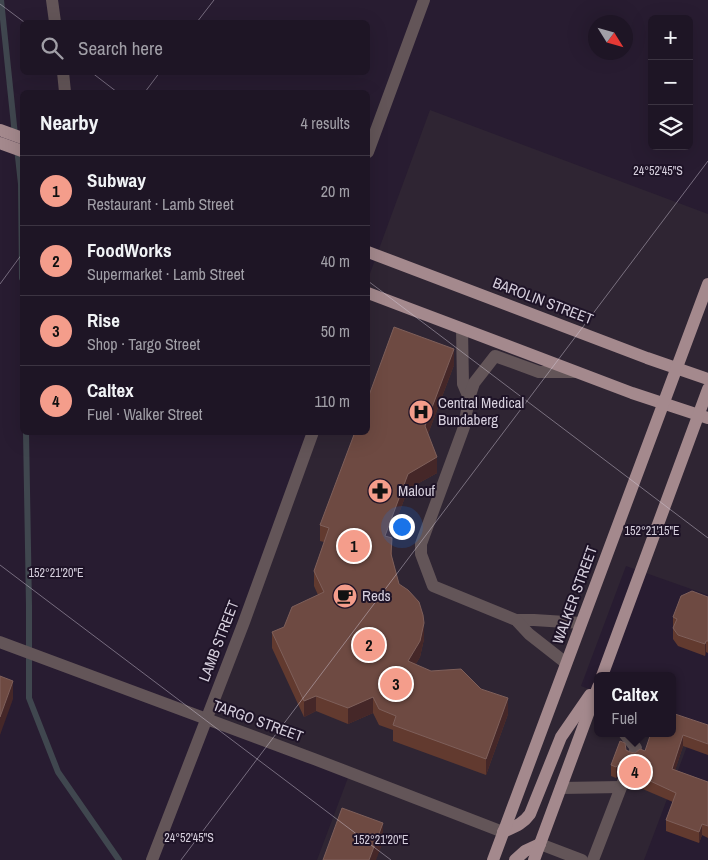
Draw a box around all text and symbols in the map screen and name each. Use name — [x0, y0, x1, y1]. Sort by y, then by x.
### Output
north arrow — [588, 15, 633, 60]
map controls — [648, 15, 693, 150]
button: + — [648, 15, 693, 60]
search box — [20, 20, 370, 75]
icon: search — [38, 34, 66, 62]
text: Search here — [78, 35, 163, 61]
button: − — [648, 60, 693, 105]
button: layers — [648, 105, 693, 150]
text: Nearby — [40, 108, 98, 137]
text: 4 results — [300, 112, 350, 134]
text: 24°52'45"S — [633, 163, 683, 179]
text: Subway — [87, 167, 146, 193]
text: 1 — [52, 180, 60, 202]
text: 20 m — [321, 180, 350, 202]
text: Restaurant · Lamb Street — [87, 193, 234, 215]
text: FoodWorks — [87, 237, 172, 263]
text: 2 — [52, 250, 60, 272]
text: 40 m — [321, 250, 350, 272]
text: Supermarket · Lamb Street — [87, 263, 245, 285]
street label: BAROLIN STREET — [490, 272, 597, 329]
text: Rise — [87, 307, 120, 333]
text: 3 — [52, 320, 60, 342]
text: 50 m — [321, 320, 350, 342]
text: Shop · Targo Street — [87, 333, 200, 355]
text: Caltex — [87, 377, 134, 403]
text: 4 — [52, 390, 60, 412]
text: 110 m — [314, 390, 350, 412]
place label: Central Medical Bundaberg — [438, 392, 524, 430]
hospital icon: Central Medical Bundaberg — [408, 399, 434, 425]
text: Fuel · Walker Street — [87, 403, 202, 425]
pharmacy icon: Malouf — [367, 478, 393, 504]
place label: Malouf — [398, 480, 435, 501]
your location — [389, 514, 415, 540]
text: 152°21'15"E — [624, 523, 680, 539]
pin: 1 — [338, 527, 370, 565]
street label: WALKER STREET — [547, 542, 602, 647]
text: 152°21'20"E — [28, 565, 84, 581]
cafe icon: Reds — [332, 583, 358, 609]
place label: Reds — [362, 585, 391, 606]
street label: LAMB STREET — [193, 597, 244, 684]
pin: 2 — [353, 626, 385, 664]
pin: 3 — [380, 665, 412, 703]
popup — [594, 672, 676, 737]
text: Caltex — [612, 681, 658, 707]
street label: TARGO STREET — [210, 694, 307, 747]
text: Fuel — [612, 707, 637, 729]
pin: 4 — [619, 753, 651, 791]
text: 24°52'45"S — [164, 830, 214, 846]
text: 152°21'20"E — [353, 832, 409, 848]

